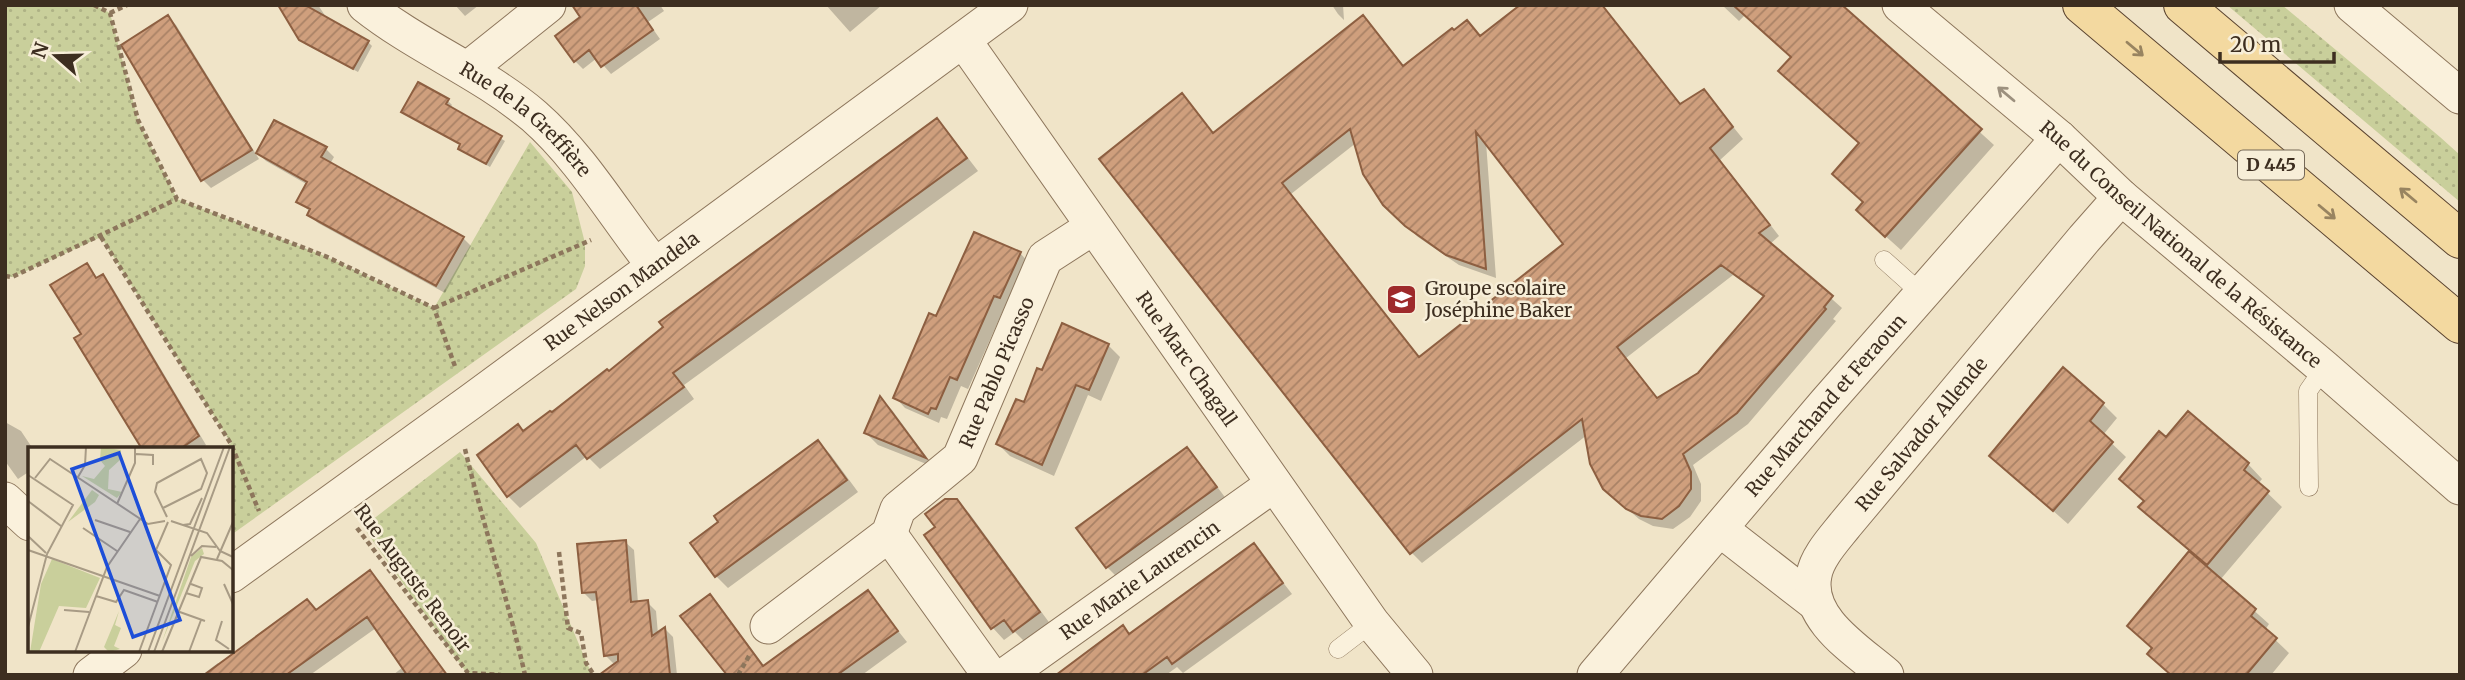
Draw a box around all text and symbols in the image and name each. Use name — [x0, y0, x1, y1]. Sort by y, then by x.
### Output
north arrow — [21, 21, 91, 91]
scale bar — [2220, 21, 2334, 65]
text: 20 m — [2230, 31, 2282, 58]
text: N — [26, 39, 54, 61]
one-way arrow — [2125, 41, 2143, 57]
street label: Rue de la Greffière — [456, 56, 597, 182]
one-way arrow — [1998, 86, 2016, 102]
street label: Rue du Conseil National de la Résistance — [2035, 115, 2327, 373]
road number: D 445 — [2238, 150, 2304, 180]
one-way arrow — [2399, 187, 2417, 203]
one-way arrow — [2318, 204, 2336, 220]
street label: Rue Nelson Mandela — [539, 226, 704, 356]
place label: Groupe scolaire Joséphine Baker — [1424, 276, 1573, 322]
school or university icon: Groupe scolaire Joséphine Baker — [1385, 282, 1419, 316]
street label: Rue Marc Chagall — [1131, 287, 1242, 431]
street label: Rue Pablo Picasso — [954, 293, 1039, 451]
street label: Rue Marchand et Feraoun — [1740, 308, 1911, 501]
street label: Rue Salvador Allende — [1850, 352, 1992, 516]
inset map — [28, 447, 233, 652]
street label: Rue Auguste Renoir — [349, 499, 477, 657]
street label: Rue Marie Laurencin — [1055, 515, 1224, 645]

